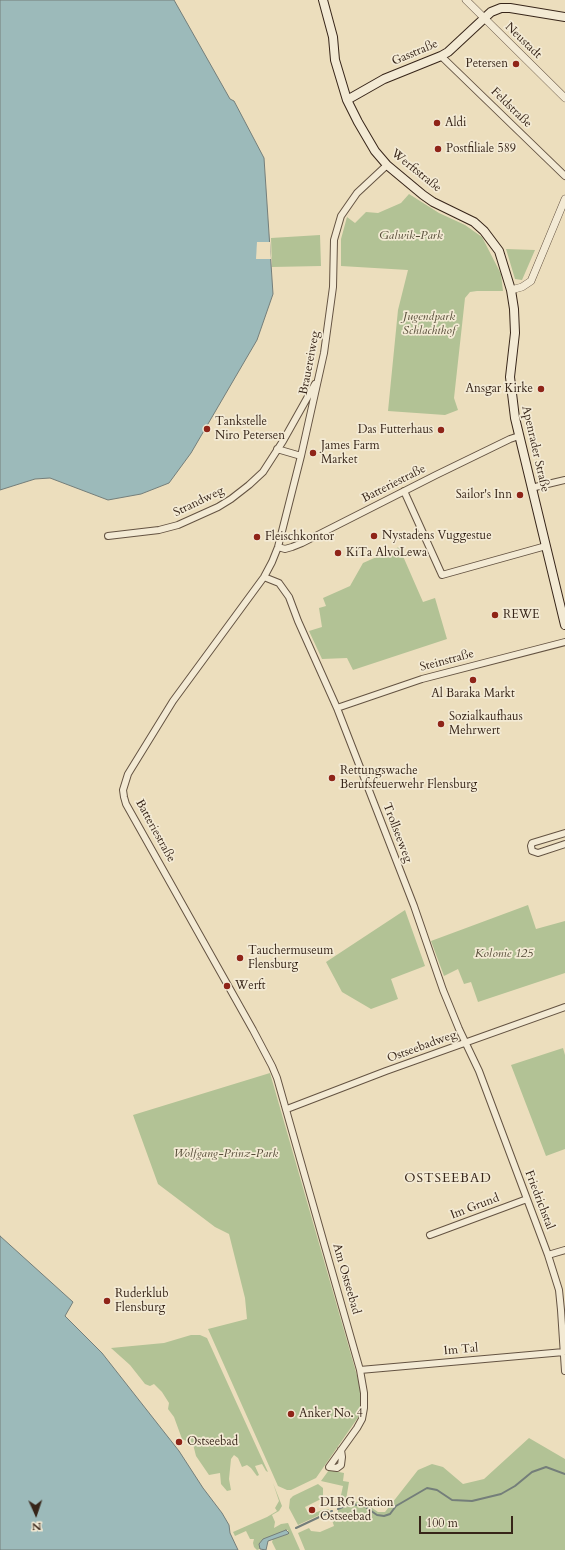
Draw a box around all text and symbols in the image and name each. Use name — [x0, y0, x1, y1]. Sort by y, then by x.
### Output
street label: Neustadt — [502, 20, 544, 62]
street label: Gasstraße — [390, 37, 440, 69]
place label: Petersen — [466, 57, 508, 71]
marker: Petersen — [511, 59, 521, 69]
street label: Feldstraße — [487, 85, 535, 131]
place label: Aldi — [445, 116, 466, 130]
marker: Aldi — [432, 118, 442, 128]
place label: Postfiliale 589 — [446, 142, 516, 156]
marker: Postfiliale 589 — [433, 144, 443, 154]
street label: Werftstraße — [388, 146, 444, 196]
park label: Galwik-Park — [379, 229, 443, 243]
park label: Jugendpark Schlachthof — [402, 310, 456, 338]
street label: Brauereiweg — [297, 330, 323, 396]
place label: Ansgar Kirke — [466, 382, 533, 396]
marker: Ansgar Kirke — [536, 384, 546, 394]
street label: Apenrader Straße — [518, 404, 552, 494]
place label: Tankstelle Niro Petersen — [215, 415, 285, 443]
place label: Das Futterhaus — [358, 423, 433, 437]
marker: Tankstelle Niro Petersen — [202, 424, 212, 434]
marker: Das Futterhaus — [436, 425, 446, 435]
place label: James Farm Market — [321, 439, 380, 467]
marker: James Farm Market — [308, 448, 318, 458]
street label: Batteriestraße — [360, 462, 428, 506]
street label: Strandweg — [171, 484, 227, 520]
place label: Sailor's Inn — [456, 488, 512, 502]
marker: Sailor's Inn — [515, 490, 525, 500]
place label: Nystadens Vuggestue — [382, 529, 492, 543]
place label: Fleischkontor — [265, 530, 334, 544]
marker: Nystadens Vuggestue — [369, 531, 379, 541]
marker: Fleischkontor — [252, 532, 262, 542]
place label: KiTa AlvoLewa — [346, 546, 427, 560]
marker: KiTa AlvoLewa — [333, 548, 343, 558]
place label: REWE — [503, 608, 539, 622]
marker: REWE — [490, 610, 500, 620]
street label: Steinstraße — [418, 647, 476, 675]
marker: Al Baraka Markt — [468, 675, 478, 685]
place label: Al Baraka Markt — [431, 687, 515, 701]
place label: Sozialkaufhaus Mehrwert — [449, 710, 523, 738]
marker: Sozialkaufhaus Mehrwert — [436, 719, 446, 729]
place label: Rettungswache Berufsfeuerwehr Flensburg — [340, 764, 477, 792]
marker: Rettungswache Berufsfeuerwehr Flensburg — [327, 773, 337, 783]
street label: Batteriestraße — [132, 797, 178, 865]
street label: Trollseeweg — [379, 801, 415, 865]
place label: Tauchermuseum Flensburg — [248, 944, 333, 972]
park label: Kolonie 125 — [475, 947, 533, 961]
marker: Tauchermuseum Flensburg — [235, 953, 245, 963]
place label: Werft — [235, 979, 266, 993]
marker: Werft — [222, 981, 232, 991]
street label: Ostseebadweg — [385, 1028, 459, 1066]
park label: Wolfgang-Prinz-Park — [174, 1147, 278, 1161]
street label: Friedrichstal — [521, 1168, 557, 1232]
district label: OSTSEEBAD — [404, 1171, 492, 1187]
street label: Im Grund — [449, 1191, 501, 1223]
street label: Am Ostseebad — [329, 1242, 363, 1316]
place label: Ruderklub Flensburg — [115, 1287, 169, 1315]
marker: Ruderklub Flensburg — [102, 1296, 112, 1306]
street label: Im Tal — [443, 1341, 479, 1359]
place label: Anker No. 4 — [299, 1407, 363, 1421]
marker: Anker No. 4 — [286, 1409, 296, 1419]
place label: Ostseebad — [187, 1435, 238, 1449]
marker: Ostseebad — [174, 1437, 184, 1447]
north arrow — [16, 1494, 56, 1534]
place label: DLRG Station Ostseebad — [320, 1496, 394, 1524]
marker: DLRG Station Ostseebad — [307, 1505, 317, 1515]
scale bar — [421, 1508, 515, 1534]
text: 100 m — [426, 1515, 458, 1531]
text: N — [32, 1519, 42, 1534]

